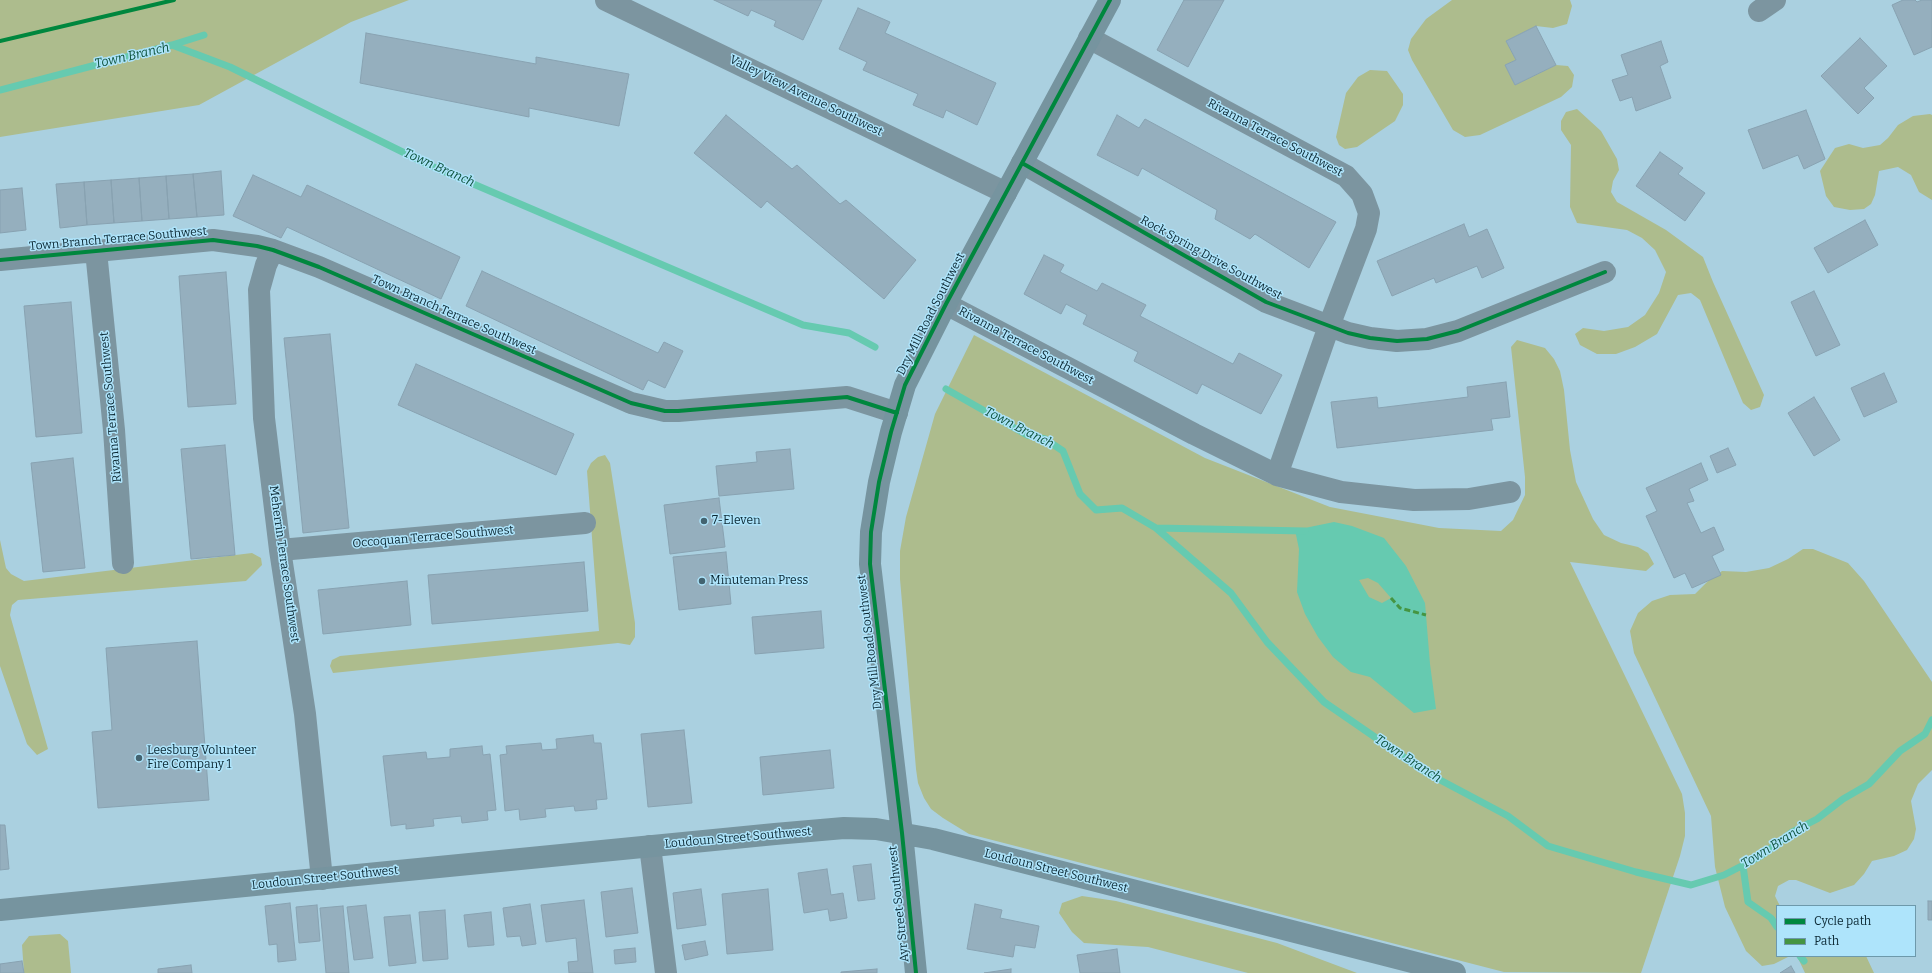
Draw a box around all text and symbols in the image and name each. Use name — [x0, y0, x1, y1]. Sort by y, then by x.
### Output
water label: Town Branch — [93, 40, 171, 72]
street label: Valley View Avenue Southwest — [727, 53, 885, 139]
street label: Rivanna Terrace Southwest — [1205, 96, 1345, 180]
water label: Town Branch — [401, 145, 477, 191]
street label: Rock Spring Drive Southwest — [1138, 213, 1284, 303]
street label: Town Branch Terrace Southwest — [29, 224, 207, 254]
street label: Dry Mill Road Southwest — [894, 250, 968, 378]
street label: Town Branch Terrace Southwest — [370, 272, 538, 358]
street label: Rivanna Terrace Southwest — [956, 304, 1096, 388]
street label: Rivanna Terrace Southwest — [97, 331, 125, 483]
water label: Town Branch — [982, 404, 1056, 452]
street label: Meherrin Terrace Southwest — [266, 485, 302, 643]
place label: 7-Eleven — [712, 514, 761, 528]
marker: 7-Eleven — [699, 516, 709, 526]
street label: Occoquan Terrace Southwest — [352, 523, 514, 551]
place label: Minuteman Press — [710, 574, 808, 588]
street label: Dry Mill Road Southwest — [855, 574, 885, 710]
marker: Minuteman Press — [697, 576, 707, 586]
water label: Town Branch — [1372, 732, 1444, 786]
place label: Leesburg Volunteer Fire Company 1 — [147, 744, 256, 772]
marker: Leesburg Volunteer Fire Company 1 — [134, 753, 144, 763]
water label: Town Branch — [1739, 818, 1811, 872]
street label: Loudoun Street Southwest — [664, 824, 812, 852]
street label: Ayr Street Southwest — [886, 845, 912, 963]
street label: Loudoun Street Southwest — [983, 846, 1129, 896]
street label: Loudoun Street Southwest — [251, 863, 399, 893]
legend — [1776, 905, 1916, 957]
text: Cycle path — [1814, 914, 1871, 928]
text: Path — [1814, 934, 1839, 948]

